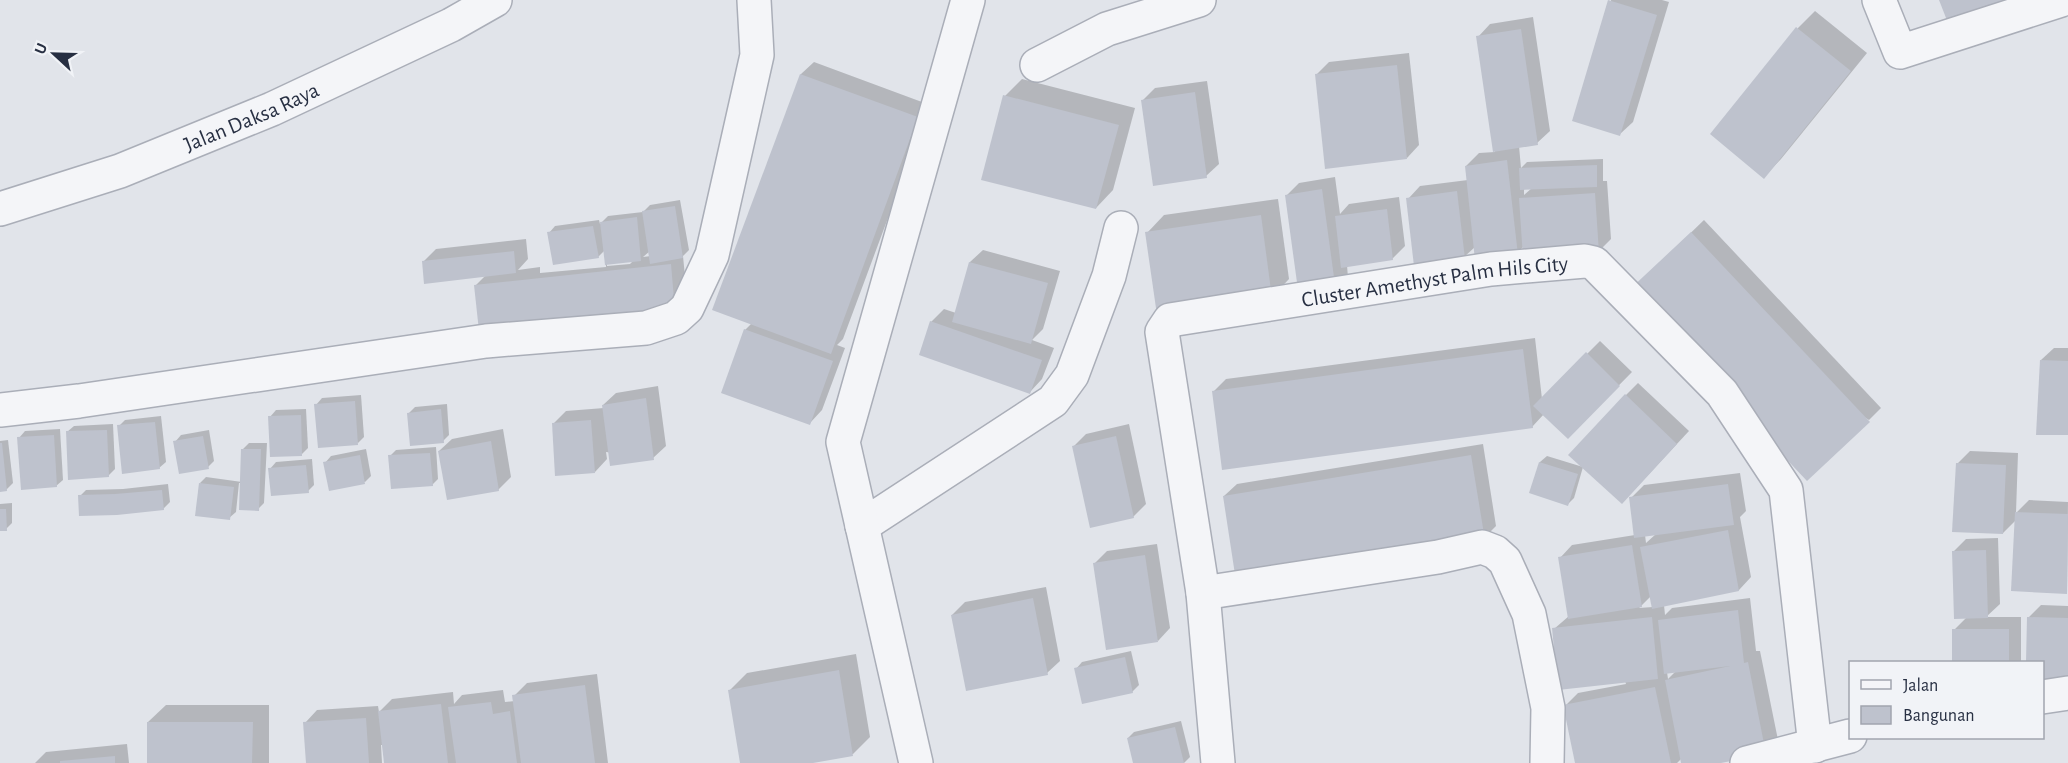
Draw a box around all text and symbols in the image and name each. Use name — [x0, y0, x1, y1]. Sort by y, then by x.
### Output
north arrow — [24, 24, 84, 84]
text: U — [32, 41, 50, 56]
street label: Jalan Daksa Raya — [181, 79, 322, 156]
street label: Cluster Amethyst Palm Hils City — [1300, 252, 1570, 311]
legend — [1849, 661, 2044, 739]
text: Jalan — [1903, 677, 1938, 695]
text: Bangunan — [1903, 707, 1975, 725]

